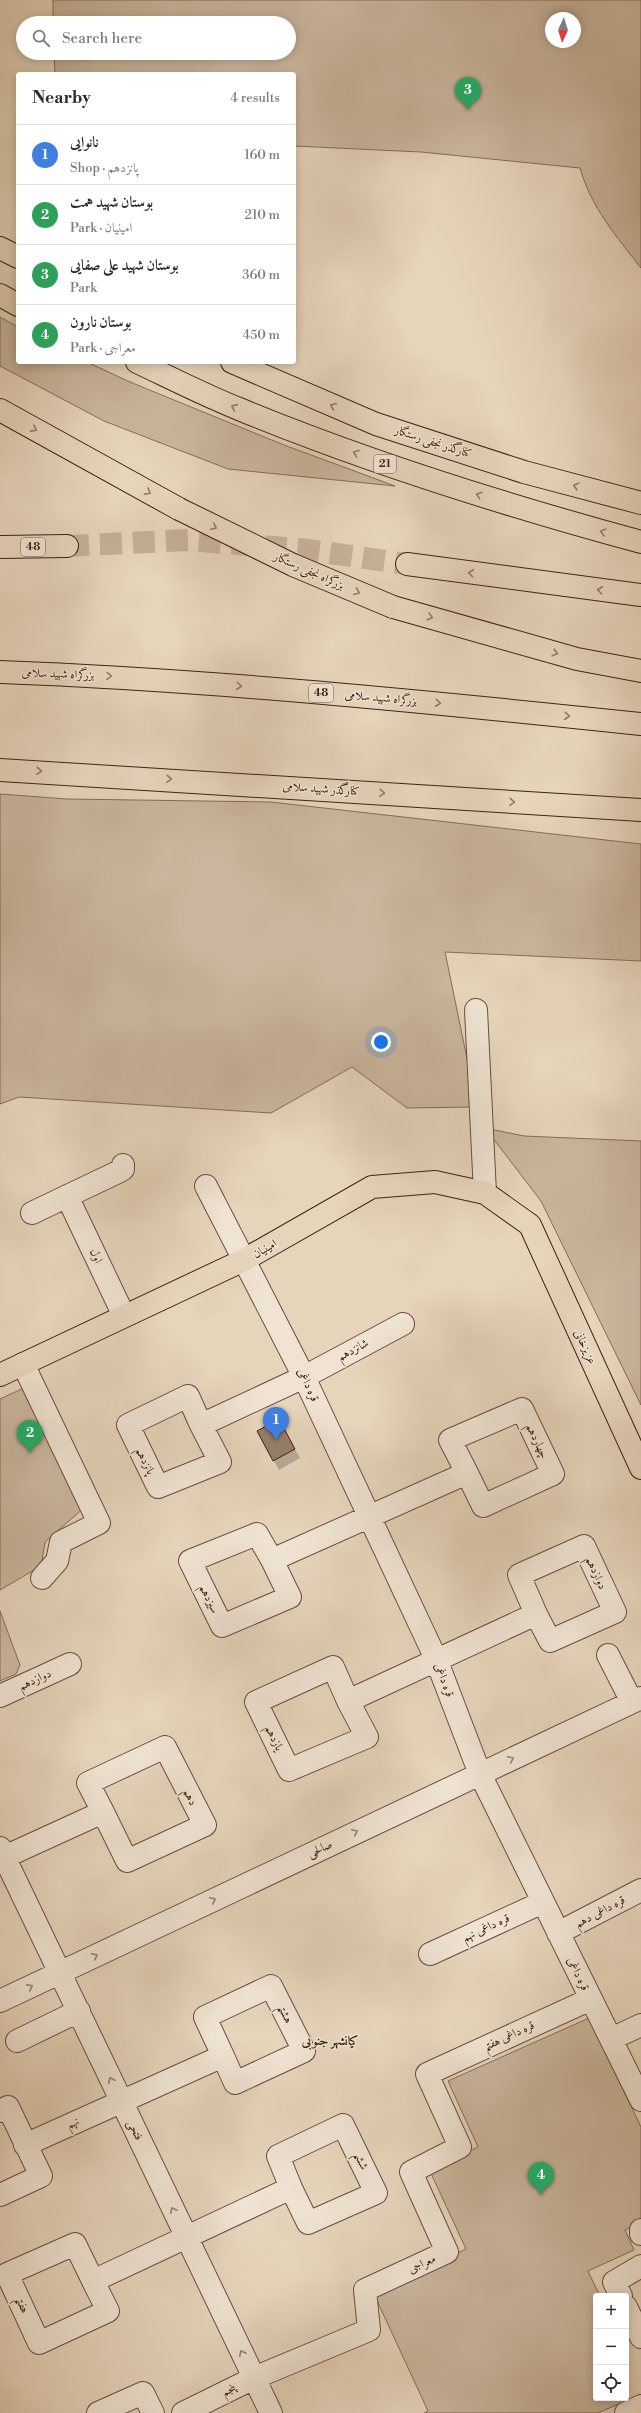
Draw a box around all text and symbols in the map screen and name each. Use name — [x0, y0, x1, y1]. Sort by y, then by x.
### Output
north arrow — [545, 12, 581, 48]
search box — [16, 16, 296, 60]
icon: search — [30, 27, 52, 49]
text: Search here — [62, 29, 142, 48]
pin: 3 — [455, 77, 481, 110]
text: Nearby — [32, 87, 91, 109]
text: 4 results — [230, 90, 280, 106]
text: نانوایی — [70, 133, 99, 152]
text: 1 — [42, 147, 48, 163]
text: 160 m — [244, 147, 280, 163]
text: Shop · پانزدهم — [70, 160, 139, 176]
text: بوستان شهید همت — [70, 193, 153, 212]
text: 2 — [41, 207, 49, 223]
text: 210 m — [245, 207, 280, 223]
text: Park · امینیان — [70, 220, 132, 236]
text: بوستان شهید علی صفایی — [70, 256, 179, 275]
text: 3 — [41, 267, 49, 283]
text: 360 m — [242, 267, 280, 283]
text: Park — [70, 280, 97, 296]
text: بوستان نارون — [70, 313, 131, 332]
text: 4 — [41, 327, 49, 343]
text: 450 m — [242, 327, 280, 343]
text: Park · معراجی — [70, 340, 136, 356]
one-way arrow — [330, 402, 337, 410]
one-way arrow — [231, 404, 238, 412]
street label: کنارگذر نجفی رستگار — [391, 420, 474, 462]
one-way arrow — [30, 424, 37, 432]
one-way arrow — [352, 450, 359, 458]
road number: 21 — [374, 455, 396, 473]
one-way arrow — [573, 482, 579, 490]
one-way arrow — [144, 488, 151, 495]
one-way arrow — [475, 491, 482, 500]
one-way arrow — [209, 522, 217, 529]
one-way arrow — [600, 528, 607, 536]
road number: 48 — [21, 538, 45, 556]
street label: بزرگراه نجفی رستگار — [270, 547, 347, 594]
one-way arrow — [468, 569, 474, 578]
one-way arrow — [597, 586, 603, 595]
one-way arrow — [353, 587, 361, 595]
one-way arrow — [427, 612, 434, 621]
one-way arrow — [552, 648, 559, 656]
street label: بزرگراه شهید سلامی — [21, 664, 95, 683]
one-way arrow — [106, 672, 112, 680]
one-way arrow — [236, 682, 242, 691]
road number: 48 — [309, 684, 333, 702]
street label: بزرگراه شهید سلامی — [344, 686, 418, 709]
one-way arrow — [435, 698, 441, 707]
one-way arrow — [564, 712, 570, 721]
one-way arrow — [36, 767, 42, 776]
one-way arrow — [166, 775, 172, 784]
street label: کنارگذر شهید سلامی — [282, 777, 360, 799]
one-way arrow — [379, 789, 385, 798]
one-way arrow — [509, 797, 515, 806]
your location — [371, 1032, 391, 1052]
street label: امینیان — [250, 1236, 280, 1262]
street label: اول — [86, 1246, 106, 1266]
street label: عزیزخانی — [569, 1327, 600, 1368]
street label: شانزدهم — [335, 1336, 373, 1367]
street label: قره داغی — [294, 1366, 322, 1404]
pin: 1 — [263, 1407, 289, 1440]
pin: 2 — [17, 1420, 43, 1453]
street label: چهاردهم — [520, 1421, 552, 1462]
street label: پانزدهم — [129, 1445, 158, 1479]
street label: دوازدهم — [579, 1554, 610, 1593]
street label: سیزدهم — [193, 1582, 223, 1617]
street label: قره داغی — [431, 1661, 457, 1699]
street label: دوازدهم — [16, 1666, 55, 1697]
street label: یازدهم — [259, 1723, 287, 1755]
one-way arrow — [507, 1756, 514, 1764]
street label: دهم — [177, 1786, 201, 1809]
one-way arrow — [351, 1829, 359, 1837]
street label: صالحی — [305, 1837, 335, 1862]
street label: قره داغی دهم — [572, 1892, 629, 1934]
one-way arrow — [208, 1897, 216, 1905]
street label: قره داغی نهم — [460, 1911, 513, 1948]
one-way arrow — [91, 1953, 98, 1961]
street label: قره داغی — [563, 1955, 593, 1993]
one-way arrow — [26, 1984, 33, 1992]
street label: هشتم — [271, 2002, 296, 2028]
street label: قره داغی هفتم — [481, 2018, 539, 2058]
district label: کیانشهر جنوبی — [301, 2033, 359, 2050]
one-way arrow — [108, 2077, 116, 2085]
street label: نهم — [64, 2114, 83, 2135]
street label: فتحی — [123, 2117, 146, 2143]
street label: ششم — [347, 2150, 372, 2174]
pin: 4 — [528, 2162, 554, 2195]
one-way arrow — [170, 2207, 178, 2214]
street label: معراجی — [406, 2251, 438, 2277]
map controls — [593, 2293, 629, 2401]
button: + — [593, 2293, 629, 2329]
street label: هفتم — [8, 2294, 32, 2317]
button: − — [593, 2329, 629, 2365]
one-way arrow — [239, 2349, 247, 2357]
button: locate — [593, 2365, 629, 2401]
street label: پنجم — [219, 2380, 241, 2403]

